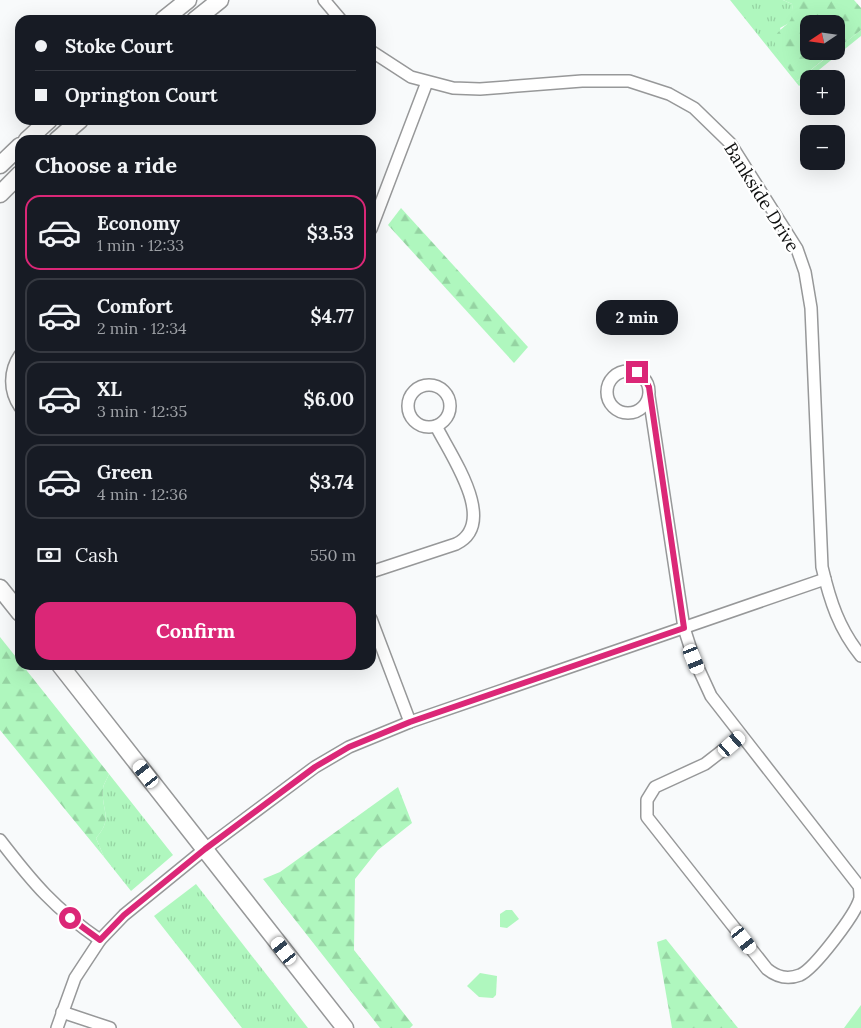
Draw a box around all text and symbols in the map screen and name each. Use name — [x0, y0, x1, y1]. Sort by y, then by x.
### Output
north arrow — [800, 15, 845, 60]
map controls — [800, 15, 845, 170]
text: Stoke Court — [65, 34, 173, 58]
button: + — [800, 70, 845, 115]
text: Oprington Court — [65, 83, 218, 107]
button: − — [800, 125, 845, 170]
street label: Bankside Drive — [719, 138, 805, 256]
text: Choose a ride — [35, 151, 177, 179]
icon: car — [37, 210, 82, 255]
text: Economy — [97, 211, 180, 235]
text: $3.53 — [307, 221, 354, 245]
text: 1 min · 12:33 — [97, 235, 184, 255]
icon: car — [37, 293, 82, 338]
text: Comfort — [97, 294, 173, 318]
callout: 2 min — [596, 300, 678, 334]
text: $4.77 — [310, 304, 354, 328]
text: 2 min — [616, 307, 658, 327]
text: 2 min · 12:34 — [97, 318, 187, 338]
route end — [626, 361, 648, 383]
icon: car — [37, 376, 82, 421]
text: XL — [97, 377, 122, 401]
text: $6.00 — [304, 387, 354, 411]
text: 3 min · 12:35 — [97, 401, 187, 421]
icon: car — [37, 459, 82, 504]
text: Green — [97, 460, 153, 484]
text: $3.74 — [309, 470, 354, 494]
text: 4 min · 12:36 — [97, 484, 187, 504]
icon: cash — [35, 541, 63, 569]
text: Cash — [75, 543, 118, 567]
text: 550 m — [310, 545, 356, 565]
button: Confirm — [35, 602, 356, 660]
car — [681, 642, 706, 676]
car — [715, 728, 748, 760]
car — [130, 758, 161, 790]
route start — [59, 907, 81, 929]
car — [728, 924, 759, 956]
car — [268, 935, 299, 967]

